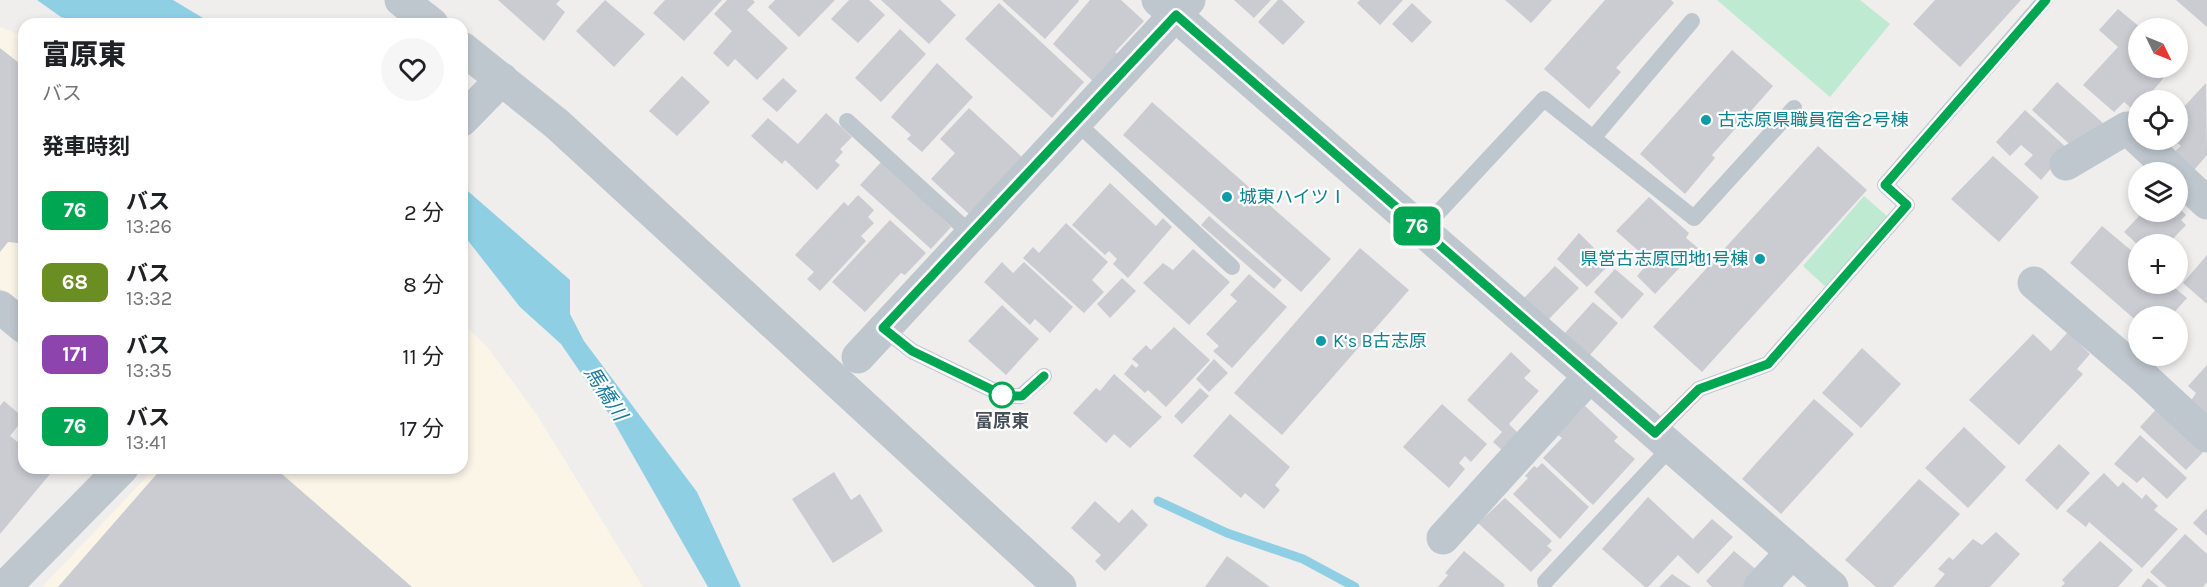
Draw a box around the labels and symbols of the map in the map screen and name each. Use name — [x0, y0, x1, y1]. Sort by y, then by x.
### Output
north arrow — [2128, 18, 2188, 78]
place label: 古志原県職員宿舎2号棟 — [1718, 109, 1908, 131]
marker: 古志原県職員宿舎2号棟 — [1699, 113, 1713, 127]
place label: 城東ハイツⅠ — [1239, 186, 1347, 208]
marker: 城東ハイツⅠ — [1220, 190, 1234, 204]
line badge: 76 — [1390, 206, 1444, 246]
place label: 県営古志原団地1号棟 — [1580, 248, 1748, 270]
marker: 県営古志原団地1号棟 — [1753, 252, 1767, 266]
place label: K‘s B古志原 — [1333, 330, 1427, 352]
marker: K‘s B古志原 — [1314, 334, 1328, 348]
water label: 馬橋川 — [580, 362, 633, 426]
marker: 富原東 — [989, 382, 1015, 408]
place label: 富原東 — [975, 410, 1029, 432]

